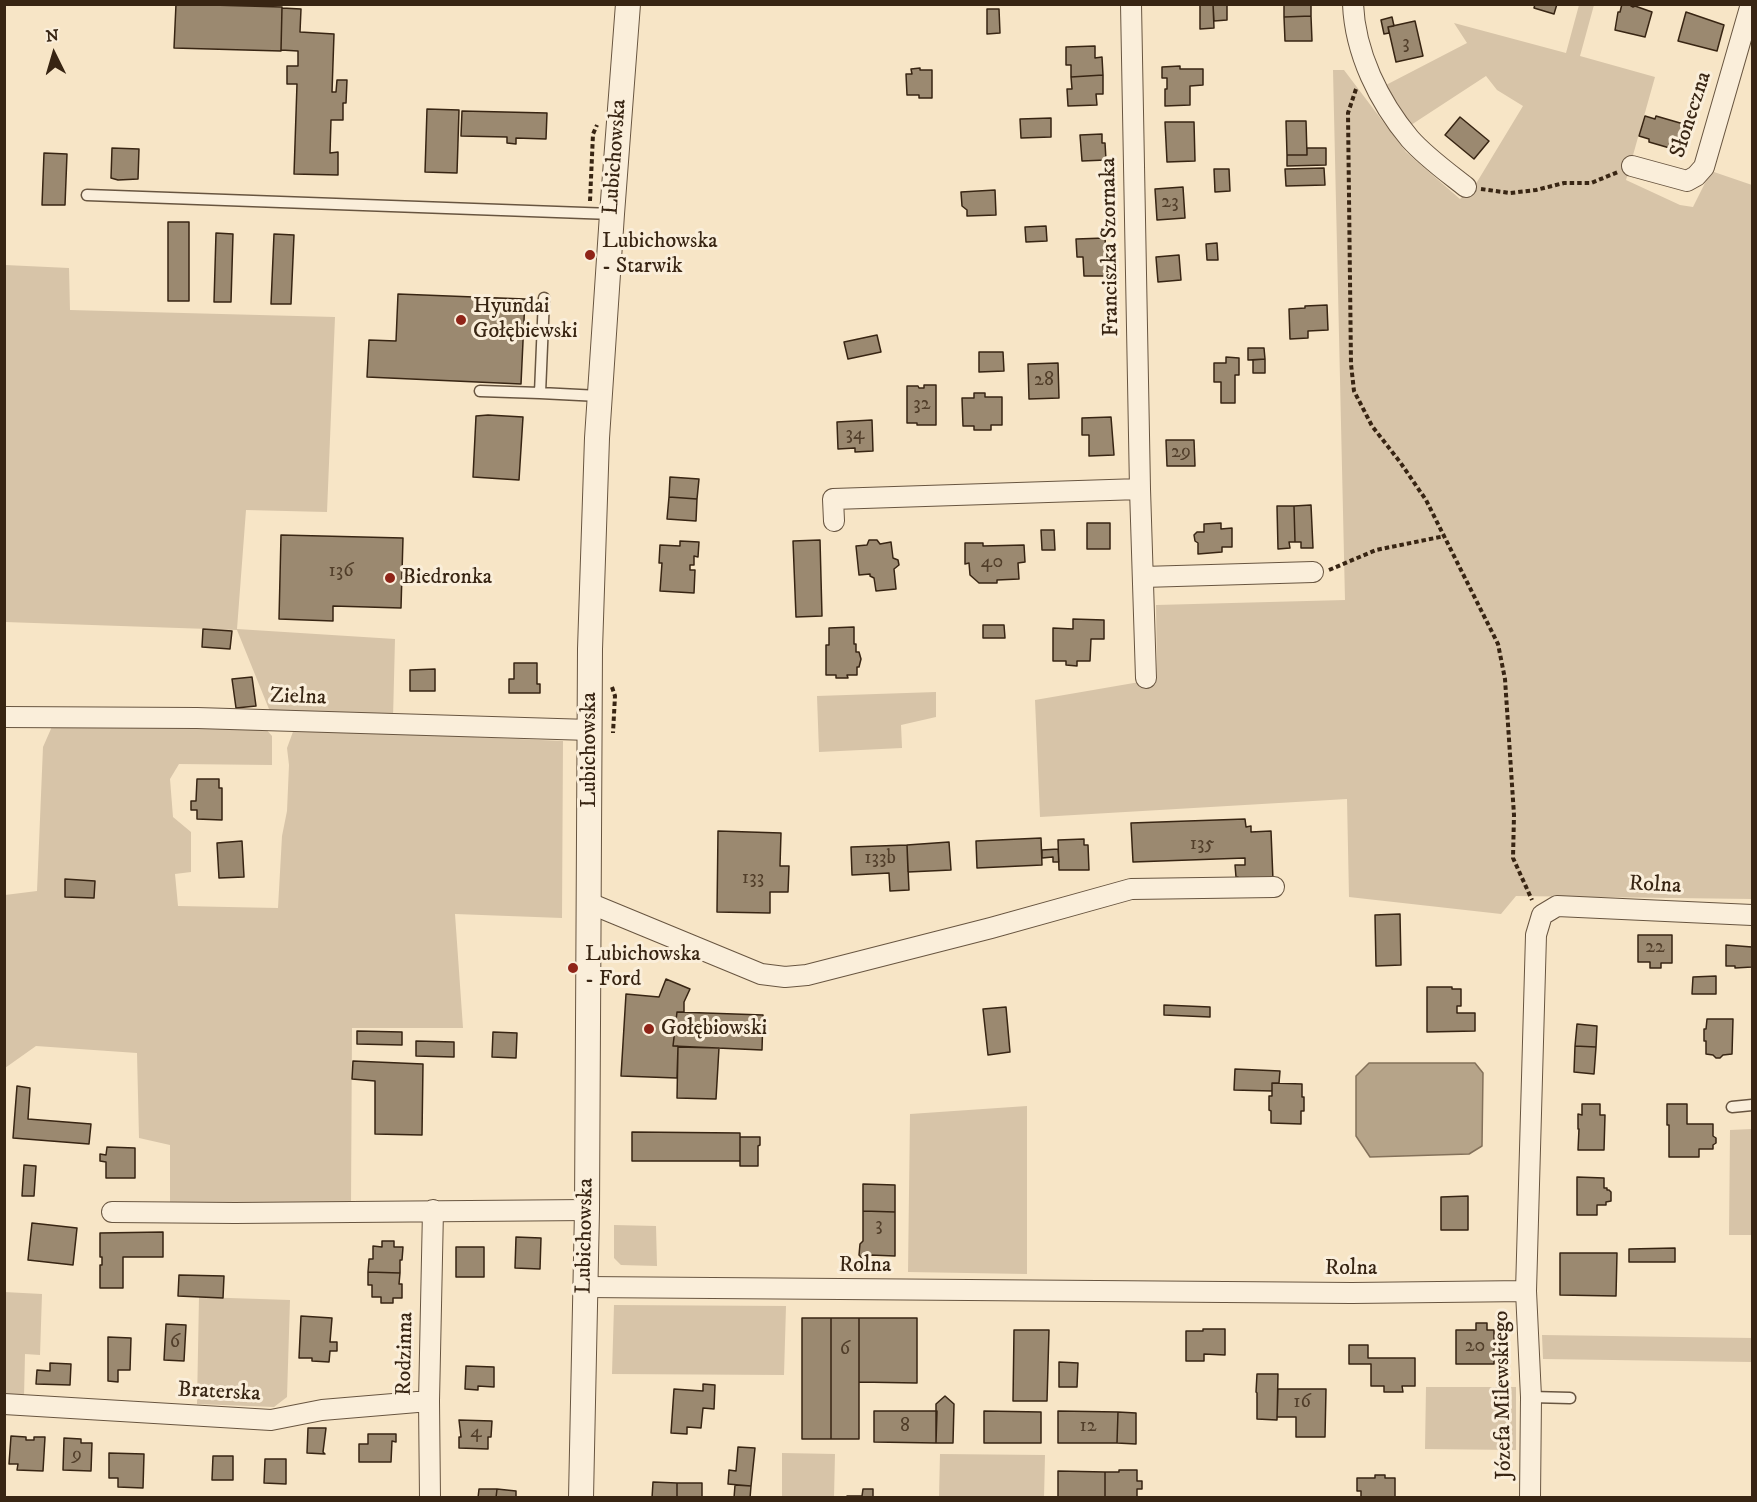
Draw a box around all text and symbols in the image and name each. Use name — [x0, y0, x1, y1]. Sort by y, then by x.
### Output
north arrow — [24, 24, 84, 84]
text: N — [45, 26, 60, 47]
house number: 3 — [1402, 32, 1410, 56]
street label: Słoneczna — [1666, 69, 1718, 161]
street label: Lubichowska — [599, 98, 633, 216]
street label: Franciszka Szornaka — [1096, 157, 1126, 337]
house number: 23 — [1161, 191, 1179, 215]
place label: Lubichowska - Starwik — [602, 229, 718, 280]
marker: Lubichowska - Starwik — [583, 248, 597, 262]
place label: Hyundai Gołębiewski — [473, 294, 578, 346]
marker: Hyundai Gołębiewski — [454, 313, 468, 327]
house number: 28 — [1034, 369, 1054, 393]
house number: 32 — [913, 393, 931, 417]
house number: 34 — [846, 423, 864, 447]
house number: 29 — [1171, 441, 1191, 465]
house number: 40 — [981, 551, 1003, 575]
house number: 136 — [328, 560, 354, 584]
place label: Biedronka — [402, 565, 492, 591]
marker: Biedronka — [383, 571, 397, 585]
street label: Zielna — [269, 684, 327, 712]
street label: Lubichowska — [577, 692, 603, 808]
house number: 135 — [1190, 833, 1214, 857]
house number: 133b — [864, 847, 896, 871]
house number: 133 — [742, 867, 764, 891]
street label: Rolna — [1628, 871, 1682, 901]
house number: 22 — [1645, 936, 1665, 960]
place label: Lubichowska - Ford — [585, 942, 701, 993]
marker: Lubichowska - Ford — [566, 961, 580, 975]
place label: Gołębiowski — [661, 1016, 767, 1042]
marker: Gołębiowski — [642, 1022, 656, 1036]
street label: Lubichowska — [572, 1178, 600, 1294]
house number: 3 — [875, 1214, 883, 1238]
street label: Rolna — [839, 1253, 891, 1279]
street label: Rolna — [1325, 1256, 1377, 1282]
street label: Józefa Milewskiego — [1489, 1310, 1519, 1480]
street label: Rodzinna — [392, 1312, 420, 1396]
house number: 6 — [170, 1331, 180, 1355]
house number: 20 — [1465, 1335, 1485, 1359]
house number: 6 — [840, 1338, 850, 1362]
street label: Braterska — [177, 1378, 261, 1408]
house number: 16 — [1293, 1391, 1311, 1415]
house number: 8 — [900, 1415, 910, 1439]
house number: 12 — [1079, 1415, 1097, 1439]
house number: 4 — [470, 1421, 482, 1445]
house number: 9 — [72, 1444, 82, 1468]

